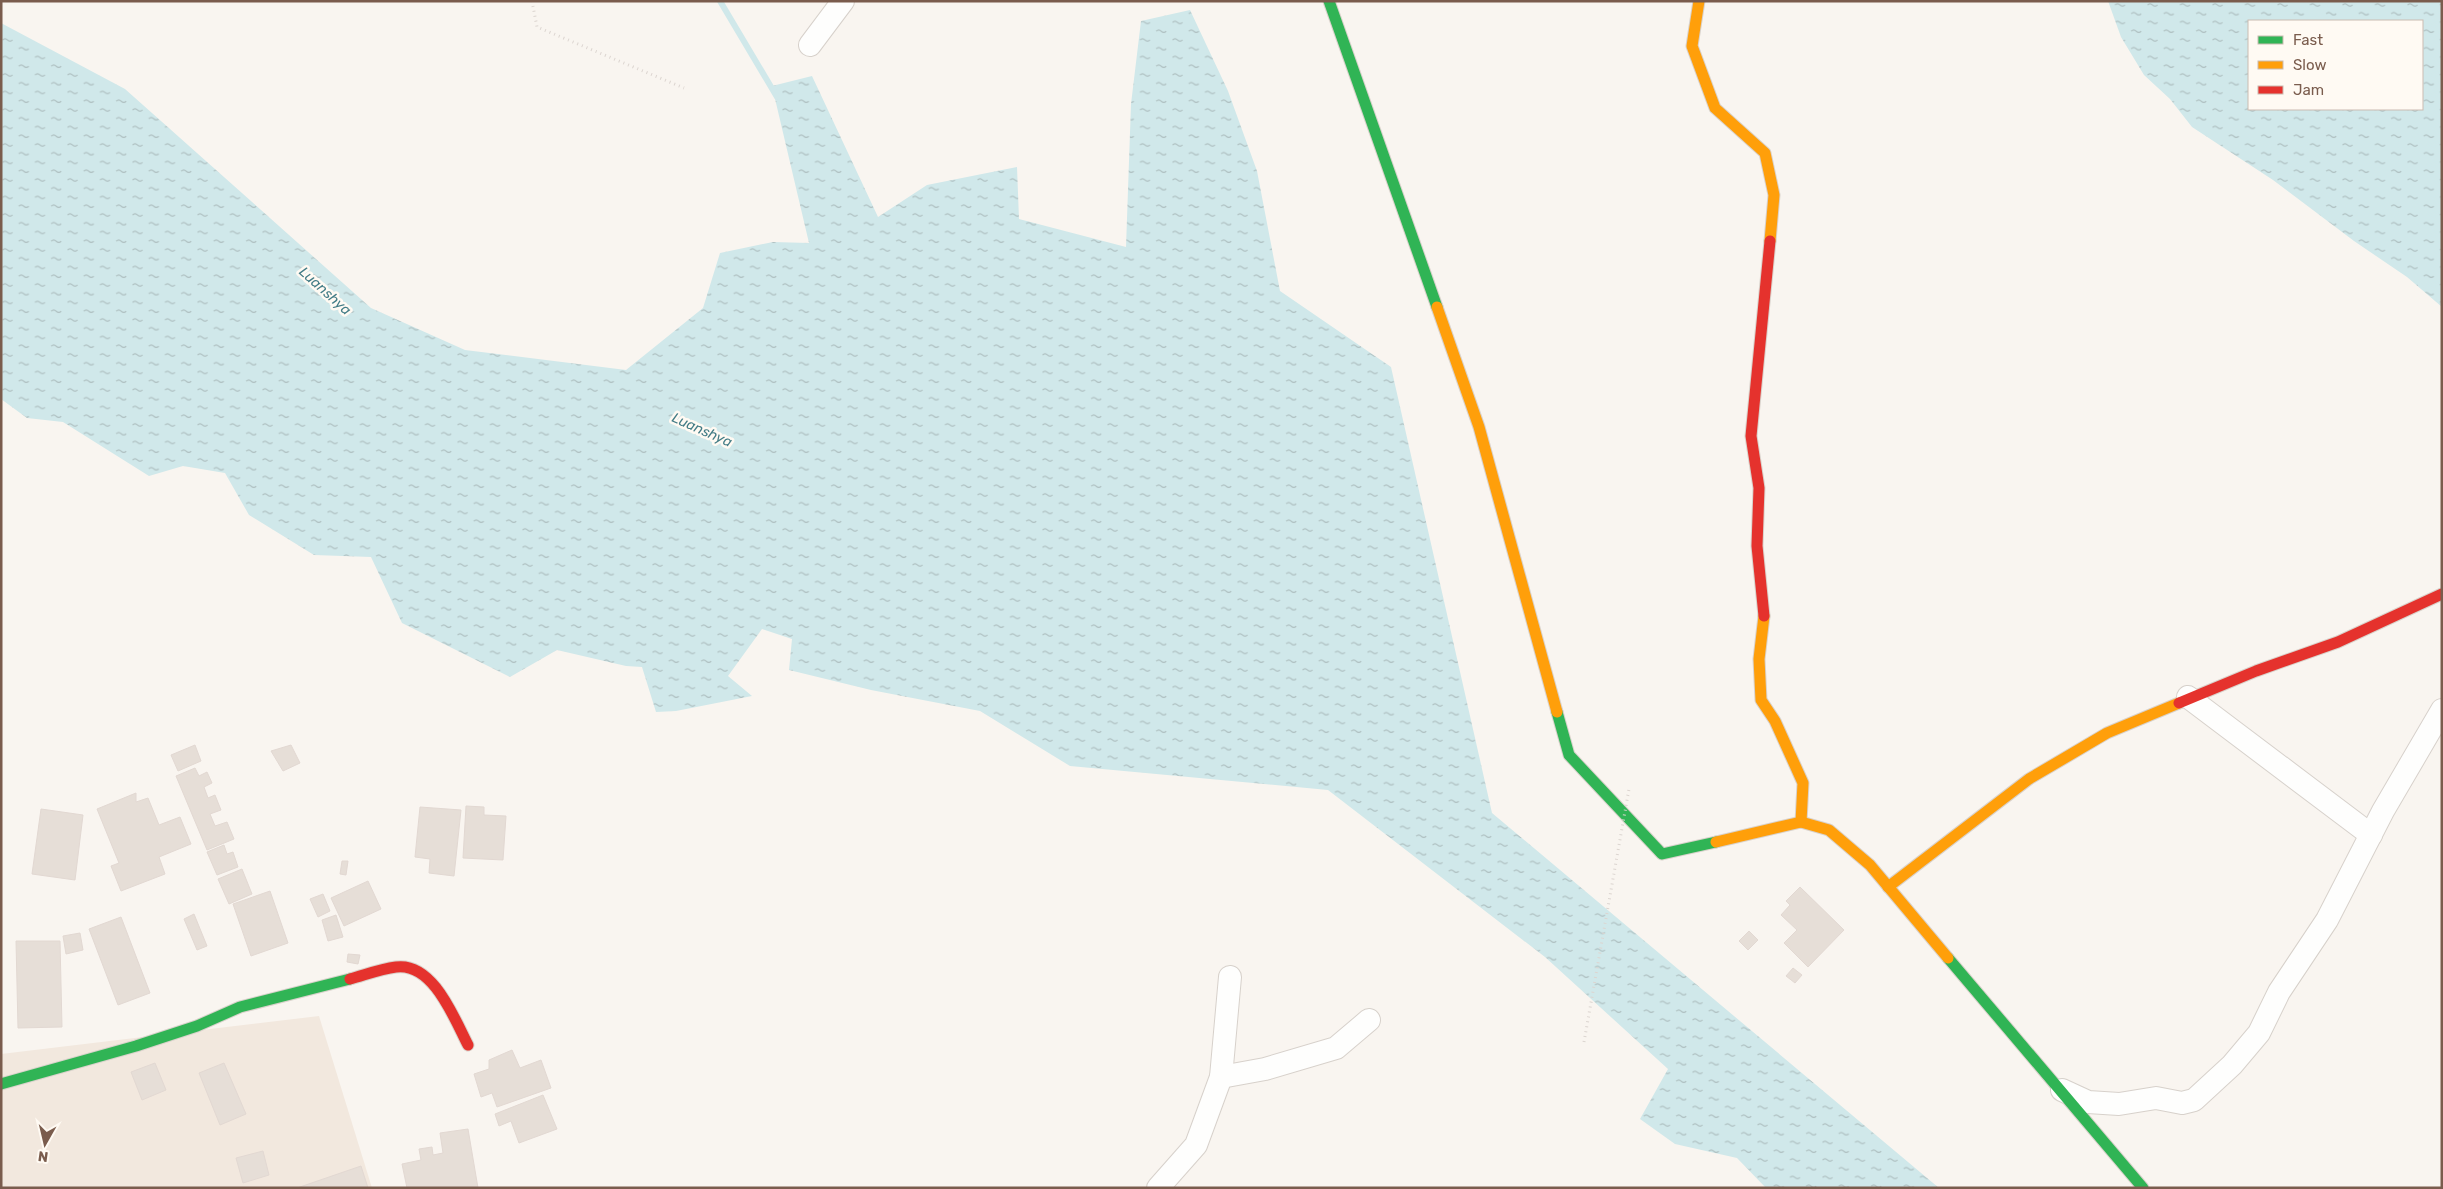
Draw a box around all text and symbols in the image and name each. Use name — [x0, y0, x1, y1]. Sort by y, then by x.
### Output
legend — [2248, 20, 2423, 110]
text: Fast — [2293, 31, 2323, 49]
text: Slow — [2293, 56, 2326, 74]
text: Jam — [2293, 81, 2324, 99]
water label: Luanshya — [296, 263, 354, 319]
water label: Luanshya — [669, 409, 735, 451]
north arrow — [20, 1119, 70, 1169]
text: N — [37, 1147, 49, 1165]

